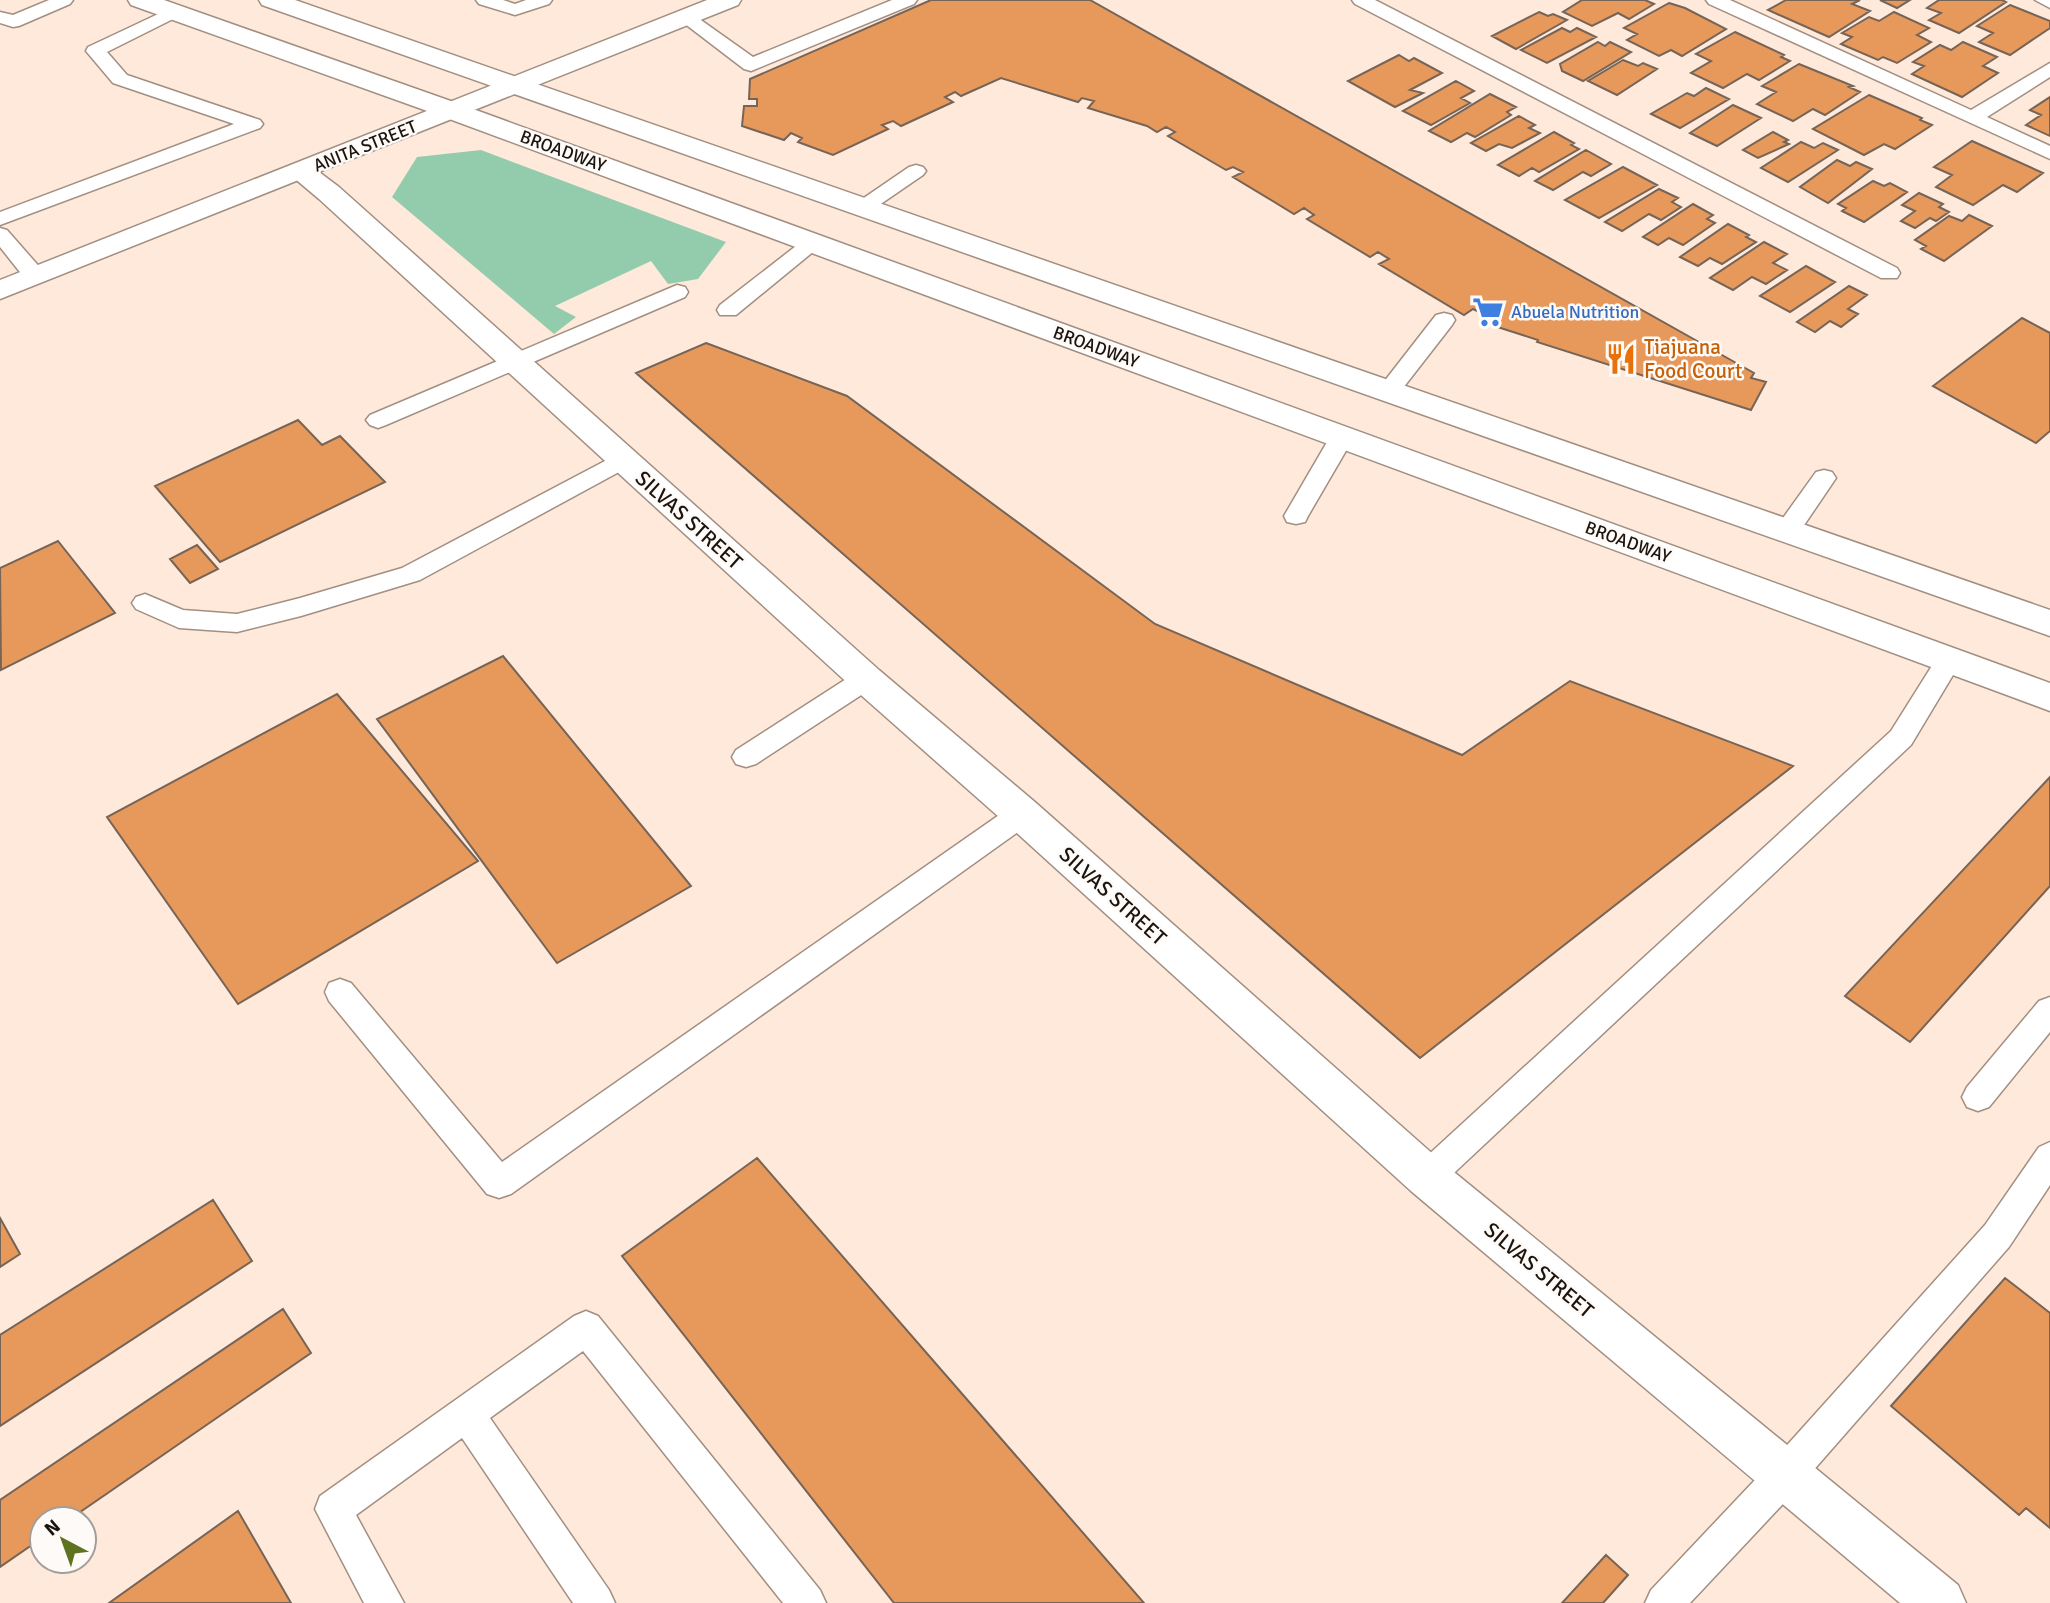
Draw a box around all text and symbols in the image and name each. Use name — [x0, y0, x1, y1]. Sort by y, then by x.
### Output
street label: ANITA STREET — [310, 115, 420, 177]
street label: BROADWAY — [517, 125, 609, 177]
supermarket icon: Abuela Nutrition — [1471, 295, 1505, 329]
place label: Abuela Nutrition — [1511, 301, 1639, 323]
street label: BROADWAY — [1050, 321, 1142, 373]
place label: Tiajuana Food Court — [1644, 334, 1742, 384]
restaurant icon: Tiajuana Food Court — [1604, 342, 1638, 376]
street label: SILVAS STREET — [630, 465, 748, 575]
street label: BROADWAY — [1582, 516, 1674, 568]
street label: SILVAS STREET — [1054, 841, 1172, 951]
street label: SILVAS STREET — [1479, 1217, 1600, 1324]
north arrow — [28, 1505, 98, 1575]
text: N — [40, 1515, 65, 1541]

